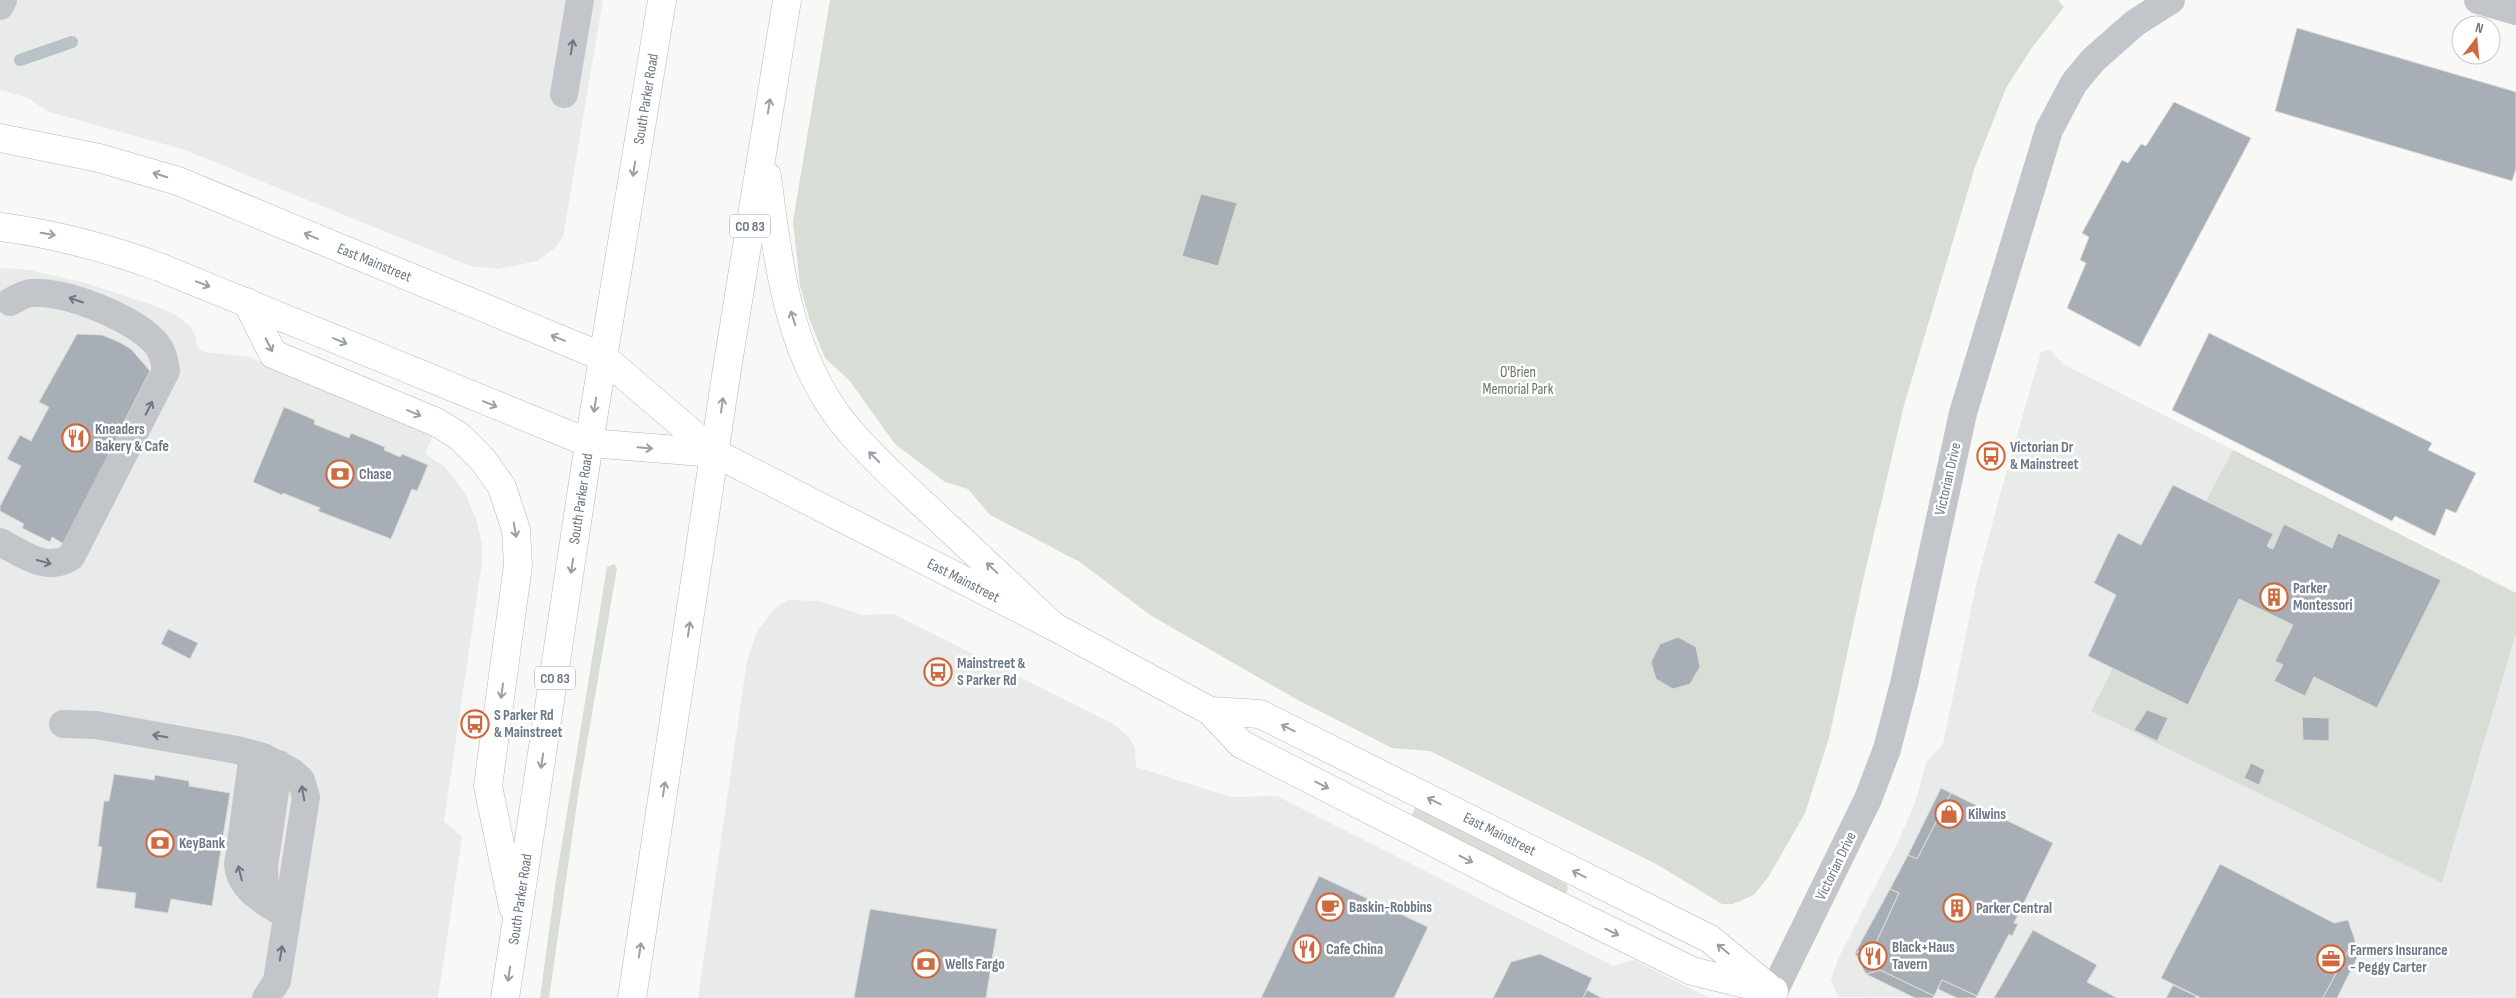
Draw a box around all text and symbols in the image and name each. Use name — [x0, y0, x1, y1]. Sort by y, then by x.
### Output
north arrow — [2451, 15, 2501, 65]
text: N — [2474, 19, 2485, 37]
one-way arrow — [568, 39, 578, 55]
street label: South Parker Road — [629, 52, 663, 146]
one-way arrow — [765, 99, 775, 115]
one-way arrow — [629, 161, 639, 177]
one-way arrow — [153, 170, 168, 179]
road number: CO 83 — [730, 215, 770, 238]
one-way arrow — [40, 230, 56, 240]
one-way arrow — [304, 230, 319, 240]
street label: East Mainstreet — [335, 239, 415, 286]
one-way arrow — [195, 280, 210, 289]
one-way arrow — [69, 295, 85, 304]
one-way arrow — [787, 310, 797, 326]
one-way arrow — [551, 333, 566, 343]
one-way arrow — [265, 337, 274, 352]
one-way arrow — [332, 337, 347, 346]
park label: O'Brien Memorial Park — [1483, 363, 1554, 399]
one-way arrow — [589, 397, 599, 413]
one-way arrow — [717, 397, 727, 413]
one-way arrow — [482, 400, 497, 409]
one-way arrow — [145, 401, 154, 416]
one-way arrow — [406, 409, 421, 418]
place label: Kneaders Bakery & Cafe — [95, 420, 169, 456]
restaurant icon: Kneaders Bakery & Cafe — [61, 423, 91, 453]
place label: Victorian Dr & Mainstreet — [2010, 438, 2079, 474]
street label: Victorian Drive — [1930, 441, 1966, 517]
bus stop icon: Victorian Dr & Mainstreet — [1976, 441, 2006, 471]
one-way arrow — [637, 443, 653, 452]
one-way arrow — [868, 451, 880, 463]
street label: South Parker Road — [564, 452, 597, 546]
bank icon: Chase — [325, 459, 355, 489]
place label: Chase — [359, 465, 392, 484]
one-way arrow — [511, 521, 521, 537]
street label: East Mainstreet — [924, 554, 1003, 607]
one-way arrow — [566, 557, 576, 573]
one-way arrow — [36, 558, 52, 567]
one-way arrow — [985, 562, 998, 574]
place label: Parker Montessori — [2293, 579, 2353, 615]
building icon: Parker Montessori — [2259, 582, 2289, 612]
one-way arrow — [684, 621, 694, 637]
place label: Mainstreet & S Parker Rd — [957, 654, 1026, 690]
bus stop icon: Mainstreet & S Parker Rd — [923, 657, 953, 687]
road number: CO 83 — [535, 666, 575, 690]
one-way arrow — [497, 682, 507, 698]
place label: S Parker Rd & Mainstreet — [494, 706, 563, 742]
bus stop icon: S Parker Rd & Mainstreet — [460, 709, 490, 739]
one-way arrow — [1281, 723, 1296, 733]
one-way arrow — [153, 731, 169, 741]
one-way arrow — [536, 753, 546, 769]
one-way arrow — [1314, 780, 1329, 790]
one-way arrow — [660, 782, 670, 798]
one-way arrow — [298, 785, 308, 801]
one-way arrow — [1427, 796, 1442, 805]
shop icon: Kilwins — [1934, 799, 1964, 829]
place label: Kilwins — [1968, 805, 2006, 824]
street label: East Mainstreet — [1460, 808, 1539, 860]
bank icon: KeyBank — [145, 828, 175, 858]
street label: Victorian Drive — [1811, 829, 1861, 903]
place label: KeyBank — [179, 834, 226, 853]
street label: South Parker Road — [504, 852, 536, 946]
one-way arrow — [1458, 855, 1473, 864]
one-way arrow — [235, 865, 244, 881]
one-way arrow — [1572, 869, 1587, 878]
cafe icon: Baskin-Robbins — [1315, 892, 1345, 922]
building icon: Parker Central — [1942, 893, 1972, 923]
place label: Baskin-Robbins — [1349, 898, 1432, 917]
place label: Parker Central — [1976, 899, 2052, 918]
one-way arrow — [1604, 927, 1619, 937]
restaurant icon: Cafe China — [1292, 934, 1322, 964]
place label: Black+Haus Tavern — [1892, 938, 1955, 974]
place label: Cafe China — [1326, 940, 1383, 959]
restaurant icon: Black+Haus Tavern — [1858, 941, 1888, 971]
place label: Farmers Insurance - Peggy Carter — [2350, 941, 2448, 977]
one-way arrow — [635, 942, 645, 958]
one-way arrow — [1716, 944, 1729, 955]
office icon: Farmers Insurance - Peggy Carter — [2316, 944, 2346, 974]
one-way arrow — [277, 945, 287, 961]
bank icon: Wells Fargo — [911, 949, 941, 979]
place label: Wells Fargo — [945, 955, 1005, 974]
one-way arrow — [504, 965, 514, 981]

